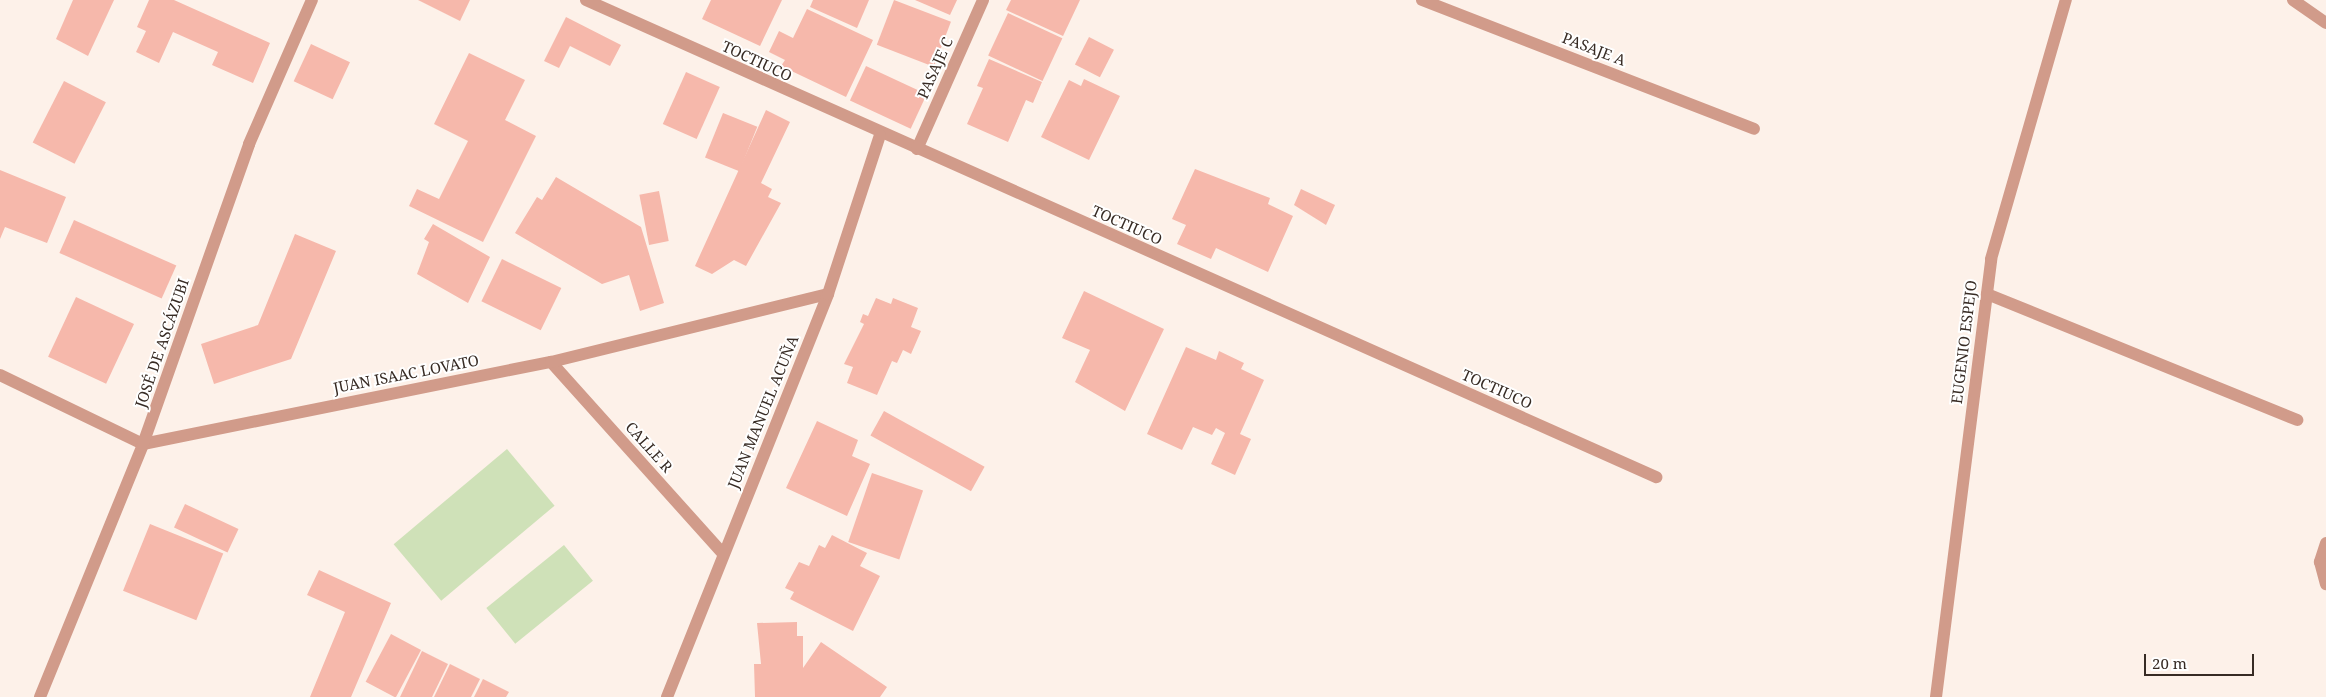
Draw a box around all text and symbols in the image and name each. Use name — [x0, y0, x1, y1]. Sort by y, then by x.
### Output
street label: PASAJE A — [1560, 29, 1628, 69]
street label: PASAJE C — [914, 35, 956, 101]
street label: TOCTIUCO — [719, 37, 795, 85]
street label: TOCTIUCO — [1089, 202, 1165, 248]
street label: JOSÉ DE ASCÁZUBI — [131, 276, 193, 410]
street label: EUGENIO ESPEJO — [1947, 279, 1981, 405]
street label: JUAN MANUEL ACUÑA — [724, 333, 802, 491]
street label: JUAN ISAAC LOVATO — [332, 351, 480, 397]
street label: TOCTIUCO — [1459, 366, 1535, 412]
street label: CALLE R — [622, 418, 676, 476]
scale bar — [2146, 644, 2256, 676]
text: 20 m — [2152, 653, 2187, 673]

